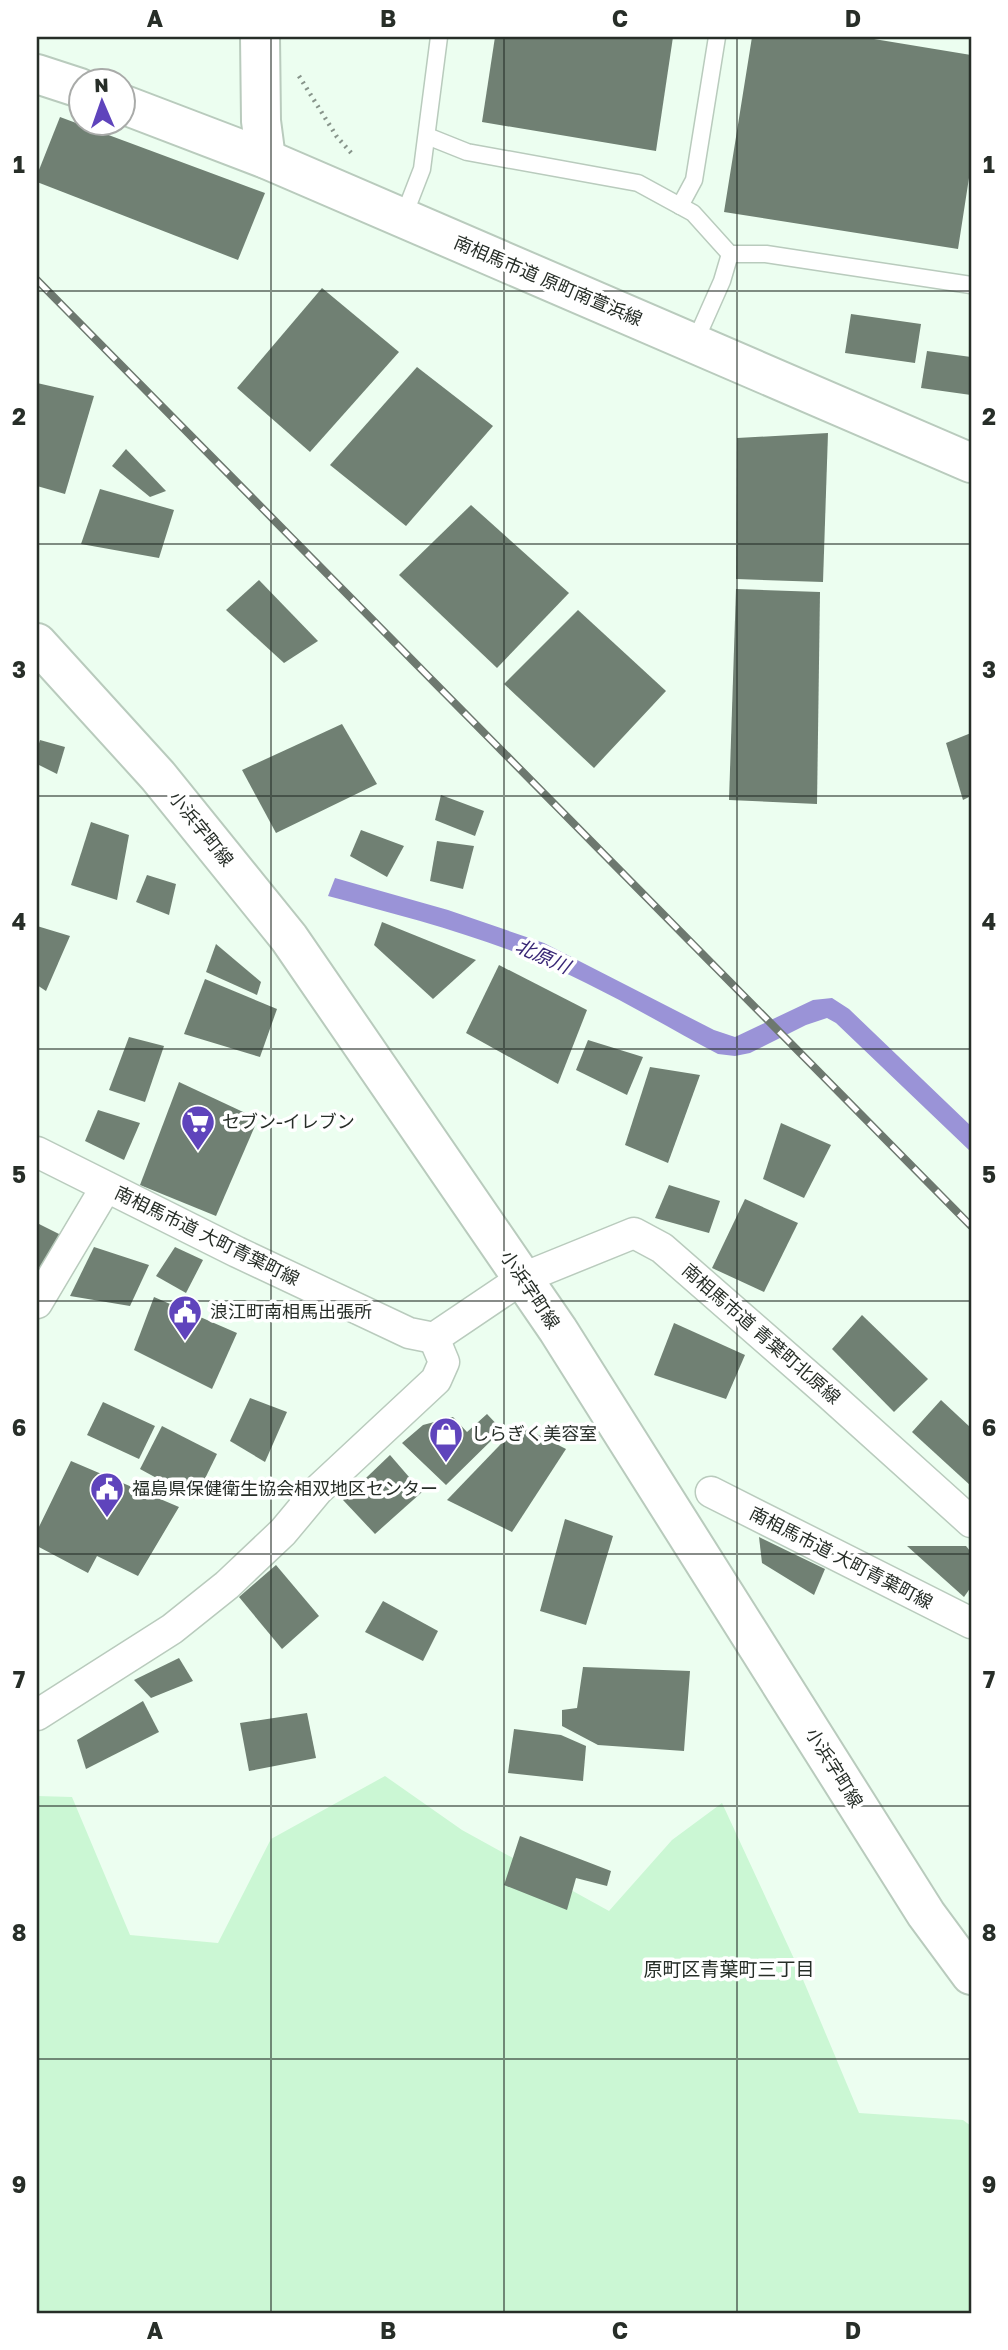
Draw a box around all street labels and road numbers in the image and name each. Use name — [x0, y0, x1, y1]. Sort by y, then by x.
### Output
street label: 南相馬市道 原町南萱浜線 — [451, 230, 646, 330]
street label: 小浜字町線 — [165, 786, 239, 870]
street label: 南相馬市道 大町青葉町線 — [112, 1181, 303, 1289]
street label: 小浜字町線 — [497, 1246, 565, 1333]
street label: 南相馬市道 青葉町北原線 — [678, 1259, 845, 1408]
street label: 南相馬市道 大町青葉町線 — [746, 1501, 937, 1613]
street label: 小浜字町線 — [802, 1723, 868, 1811]

